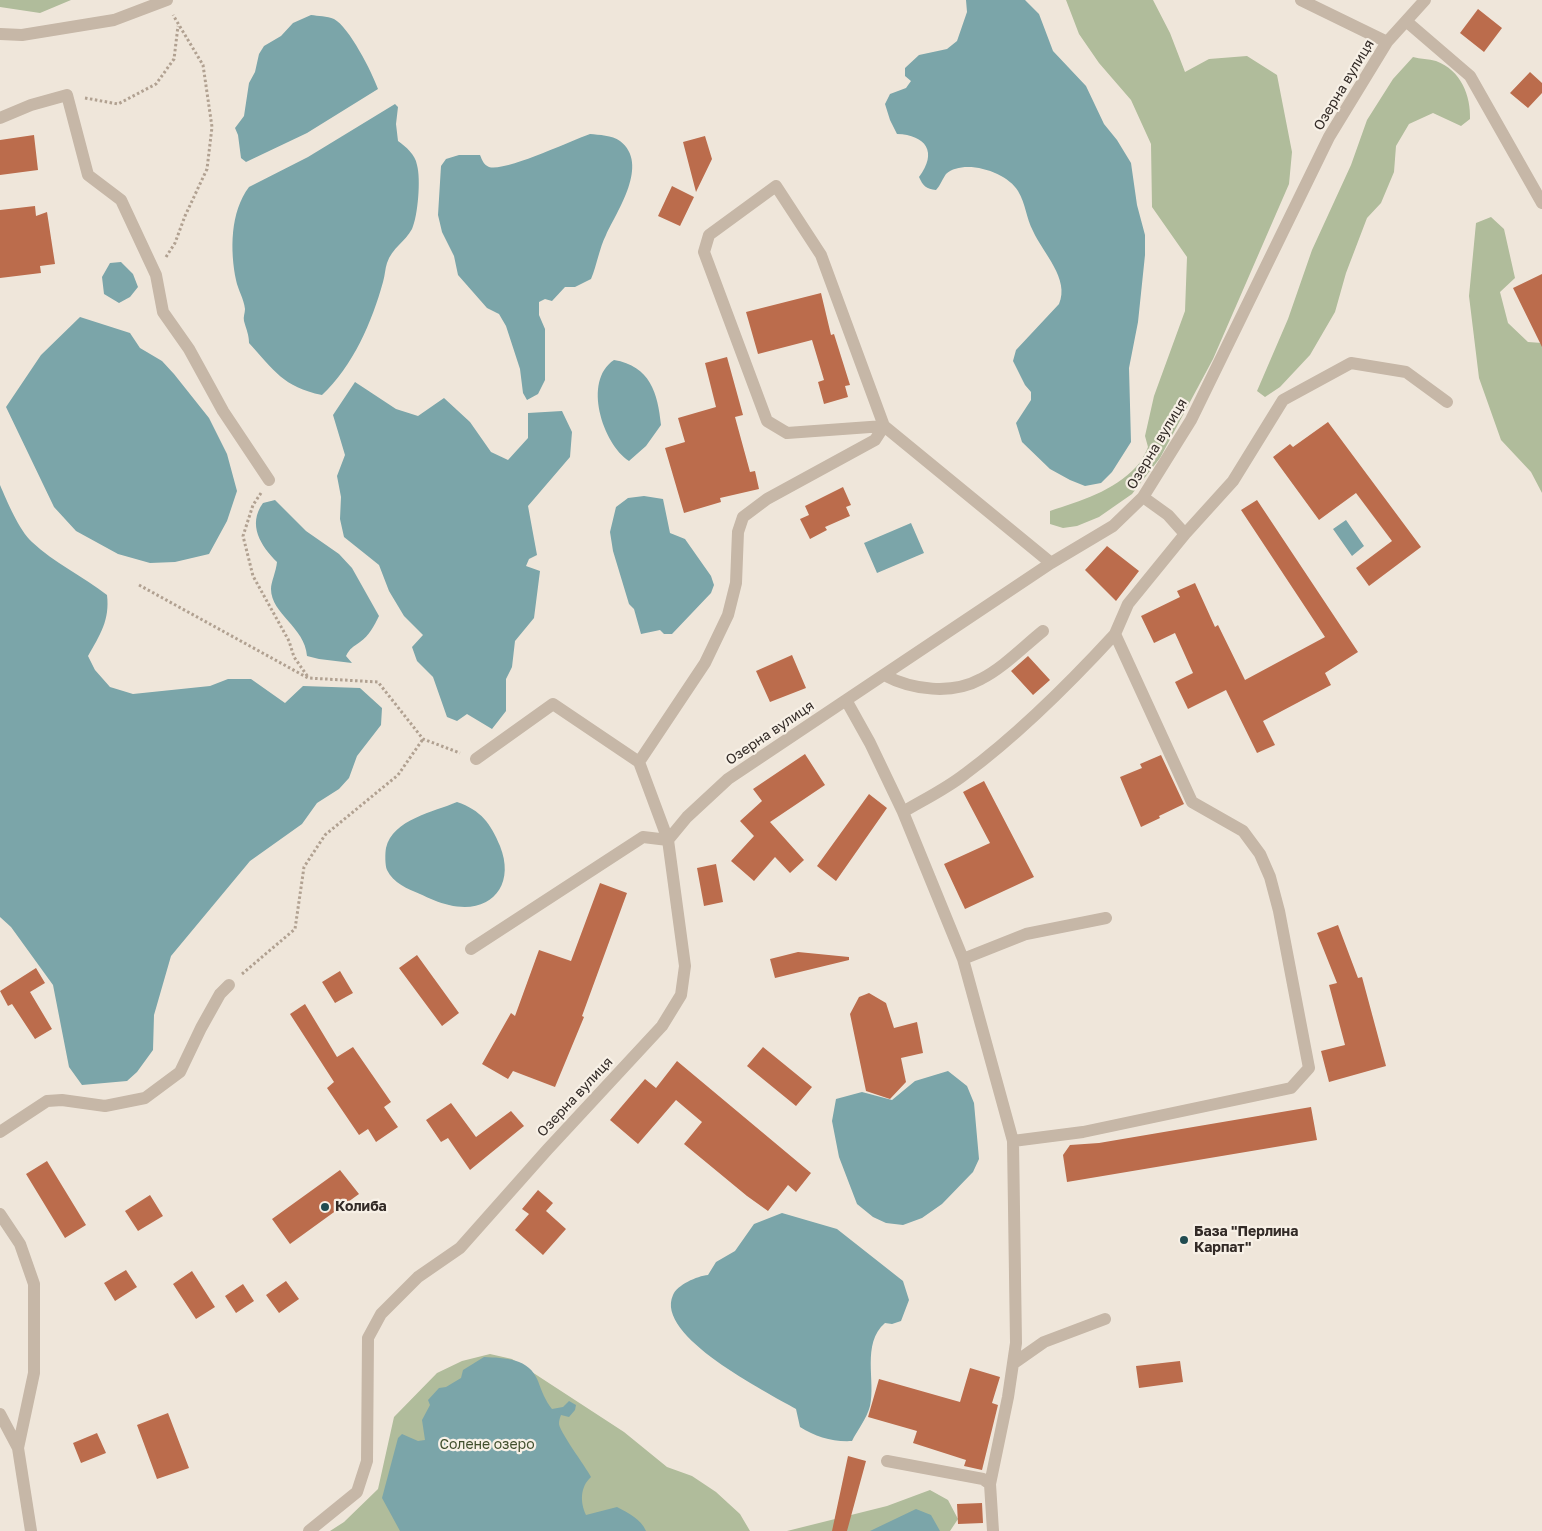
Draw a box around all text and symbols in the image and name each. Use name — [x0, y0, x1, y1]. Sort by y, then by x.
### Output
street label: Озерна вулиця — [1310, 36, 1378, 134]
street label: Озерна вулиця — [1123, 395, 1191, 493]
street label: Озерна вулиця — [723, 697, 817, 769]
street label: Озерна вулиця — [534, 1054, 616, 1140]
place label: Колиба — [335, 1199, 387, 1215]
marker: Колиба — [319, 1201, 331, 1213]
place label: База "Перлина Карпат" — [1194, 1224, 1298, 1256]
marker: База "Перлина Карпат" — [1178, 1234, 1190, 1246]
park label: Солене озеро — [439, 1437, 535, 1453]

